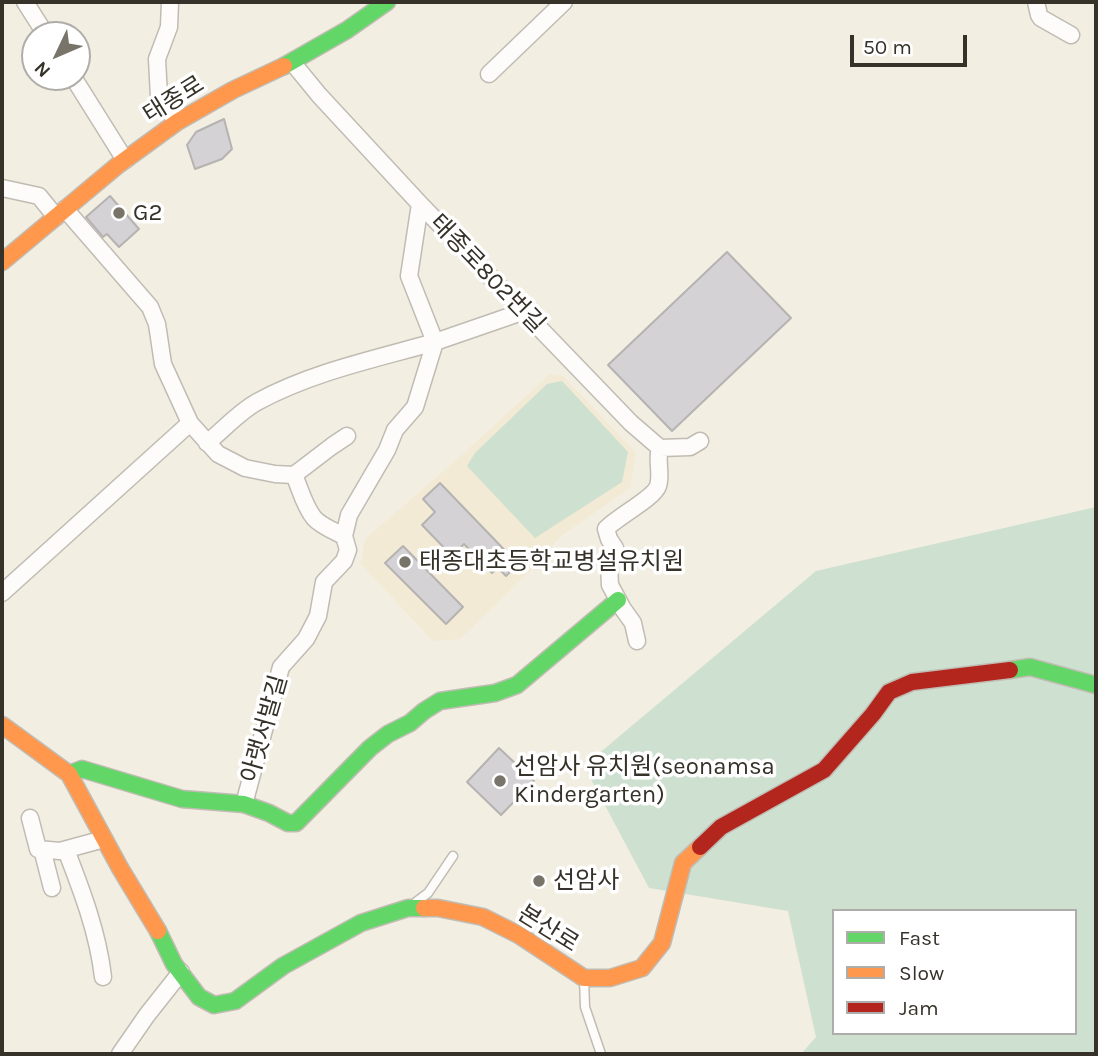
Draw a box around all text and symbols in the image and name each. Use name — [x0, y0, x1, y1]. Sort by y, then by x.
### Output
north arrow — [21, 21, 91, 91]
scale bar — [853, 21, 970, 65]
text: 50 m — [863, 35, 912, 59]
text: N — [30, 57, 55, 82]
street label: 태종로 — [138, 70, 210, 130]
place label: G2 — [133, 199, 162, 227]
marker: G2 — [111, 205, 127, 221]
street label: 태종로802번길 — [423, 209, 551, 339]
place label: 태종대초등학교병설유치원 — [419, 548, 684, 576]
marker: 태종대초등학교병설유치원 — [397, 554, 413, 570]
street label: 아랫서발길 — [236, 672, 294, 786]
place label: 선암사 유치원(seonamsa Kindergarten) — [514, 753, 775, 809]
marker: 선암사 유치원(seonamsa Kindergarten) — [492, 773, 508, 789]
place label: 선암사 — [553, 867, 619, 895]
marker: 선암사 — [531, 873, 547, 889]
street label: 본산로 — [512, 899, 584, 959]
legend — [832, 909, 1077, 1035]
text: Fast — [899, 926, 940, 950]
text: Slow — [899, 961, 944, 985]
text: Jam — [899, 996, 939, 1020]

